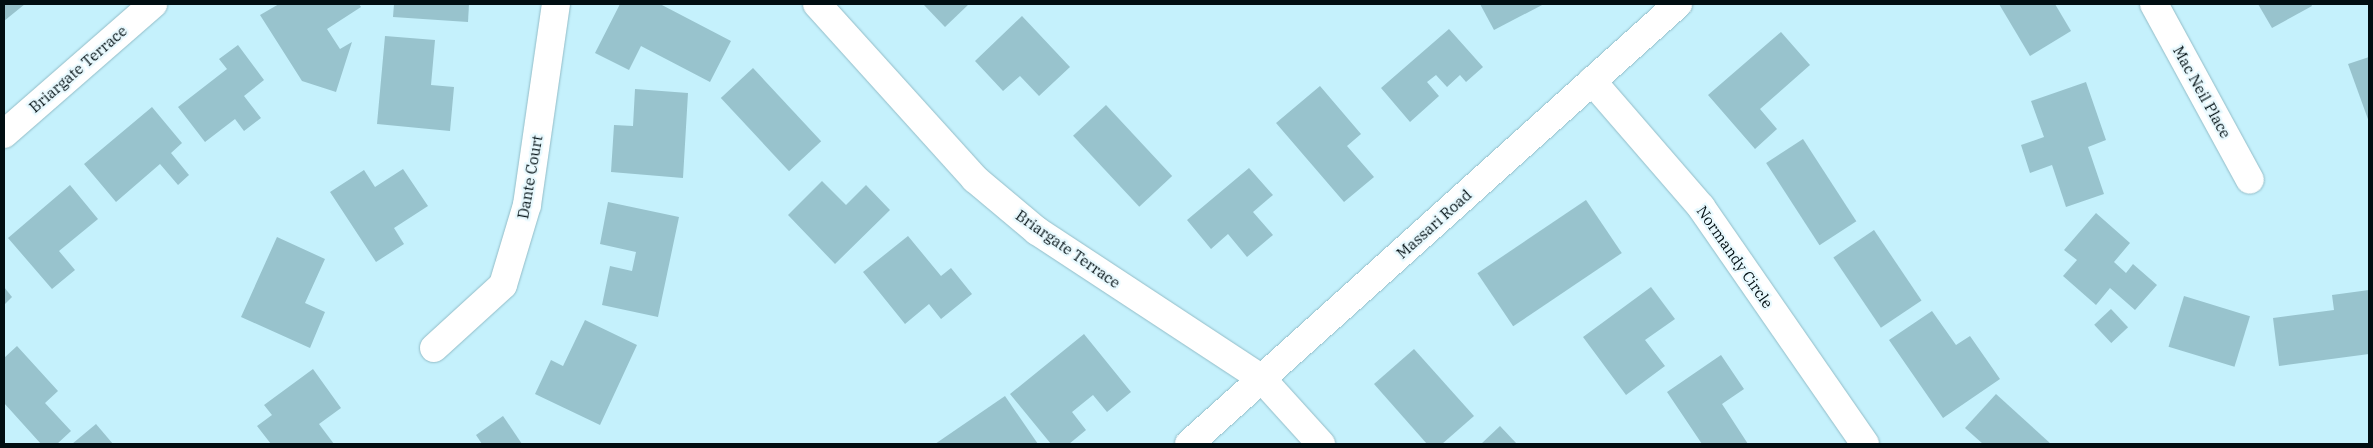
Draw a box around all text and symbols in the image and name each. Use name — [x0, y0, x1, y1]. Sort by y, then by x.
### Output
street label: Briargate Terrace — [25, 22, 131, 116]
street label: Mac Neil Place — [2169, 43, 2235, 141]
street label: Dante Court — [514, 134, 546, 220]
street label: Massari Road — [1393, 186, 1475, 262]
street label: Normandy Circle — [1693, 202, 1777, 312]
street label: Briargate Terrace — [1012, 206, 1124, 292]

